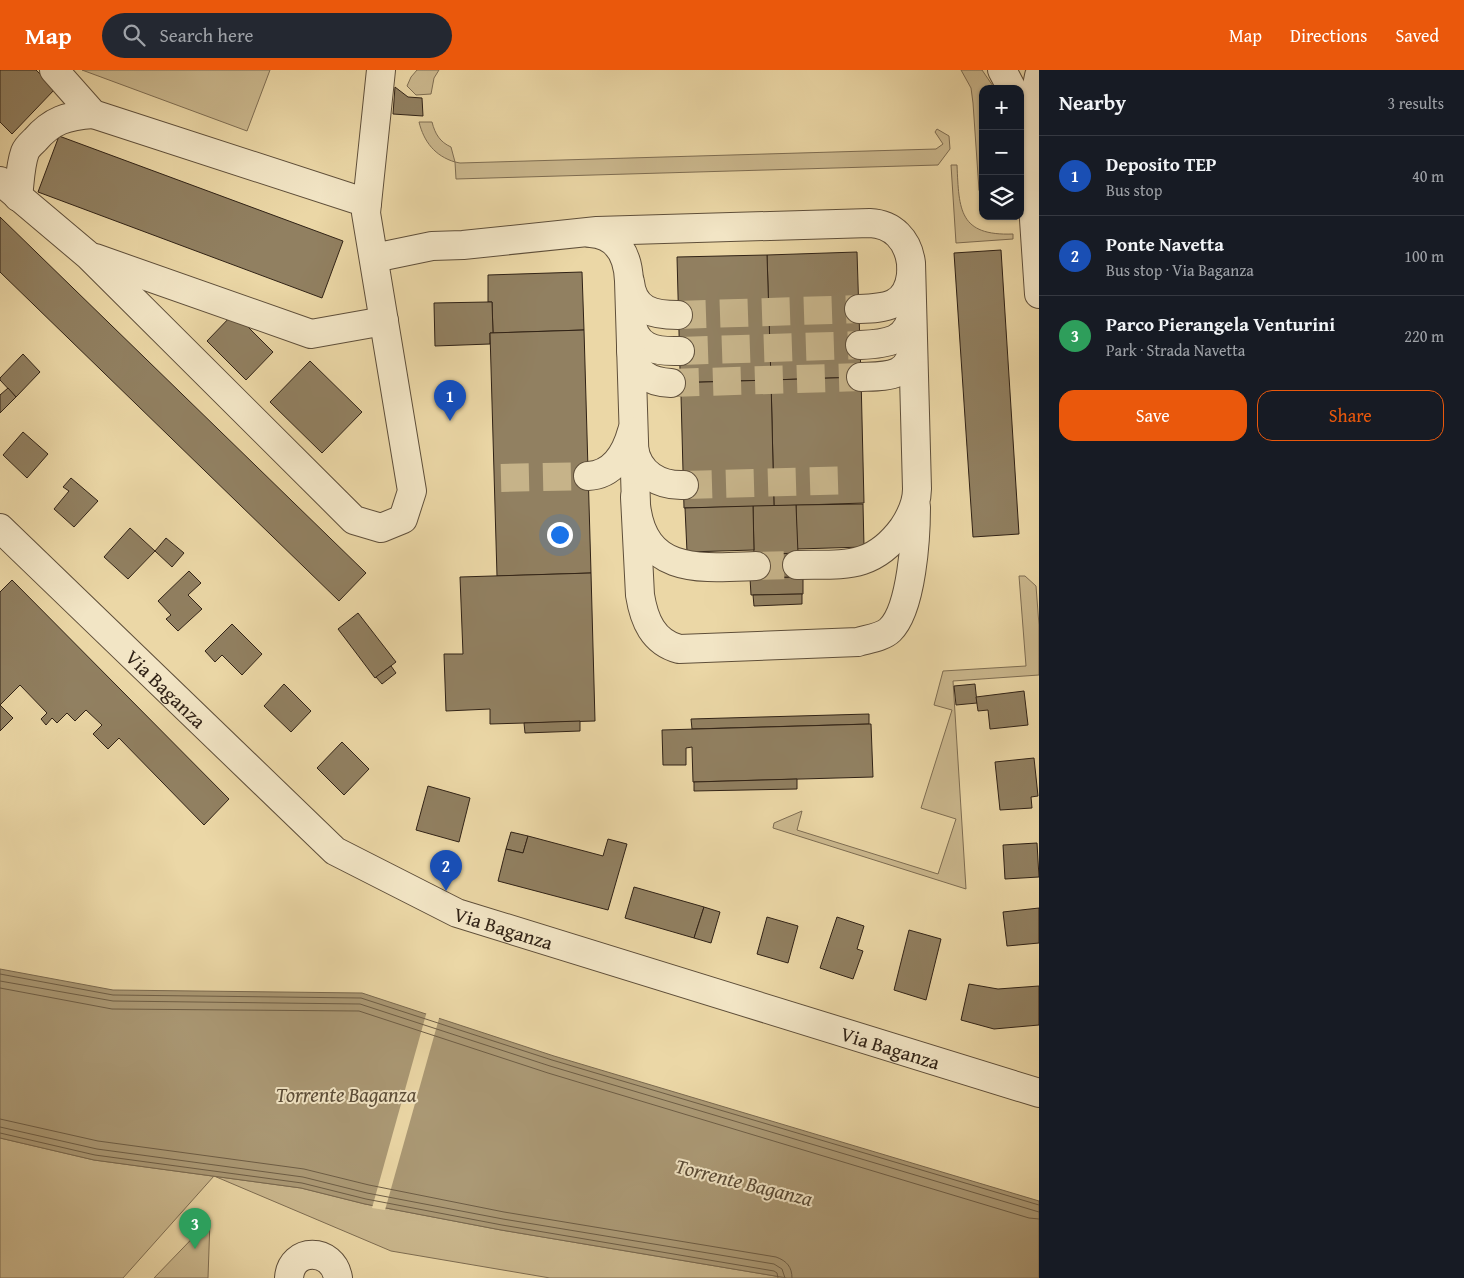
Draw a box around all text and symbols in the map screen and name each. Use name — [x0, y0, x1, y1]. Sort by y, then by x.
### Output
search box — [102, 13, 452, 58]
text: Map — [25, 18, 72, 53]
icon: search — [120, 21, 148, 49]
text: Search here — [160, 21, 253, 49]
text: Map — [1229, 22, 1262, 49]
text: Directions — [1290, 22, 1367, 49]
text: Saved — [1395, 22, 1439, 49]
map controls — [979, 85, 1024, 220]
button: + — [979, 85, 1024, 130]
text: Nearby — [1059, 87, 1126, 118]
text: 3 results — [1387, 91, 1444, 115]
button: − — [979, 130, 1024, 175]
text: Deposito TEP — [1106, 150, 1217, 178]
text: 1 — [1071, 164, 1079, 188]
text: 40 m — [1412, 164, 1444, 188]
button: layers — [979, 175, 1024, 220]
text: Bus stop — [1106, 178, 1162, 202]
text: Ponte Navetta — [1106, 230, 1224, 258]
text: 2 — [1071, 244, 1079, 268]
text: 100 m — [1404, 244, 1444, 268]
text: Bus stop · Via Baganza — [1106, 258, 1254, 282]
text: Parco Pierangela Venturini — [1106, 310, 1335, 338]
text: 3 — [1071, 324, 1079, 348]
text: 220 m — [1404, 324, 1444, 348]
text: Park · Strada Navetta — [1106, 338, 1245, 362]
pin: 1 — [434, 380, 466, 421]
button: Save — [1059, 390, 1247, 441]
button: Share — [1257, 390, 1444, 441]
your location — [547, 522, 573, 548]
street label: Via Baganza — [119, 642, 214, 735]
pin: 2 — [430, 850, 462, 891]
street label: Via Baganza — [450, 898, 557, 957]
street label: Via Baganza — [837, 1018, 944, 1076]
water label: Torrente Baganza — [276, 1079, 417, 1110]
water label: Torrente Baganza — [672, 1150, 816, 1214]
pin: 3 — [179, 1208, 211, 1249]

